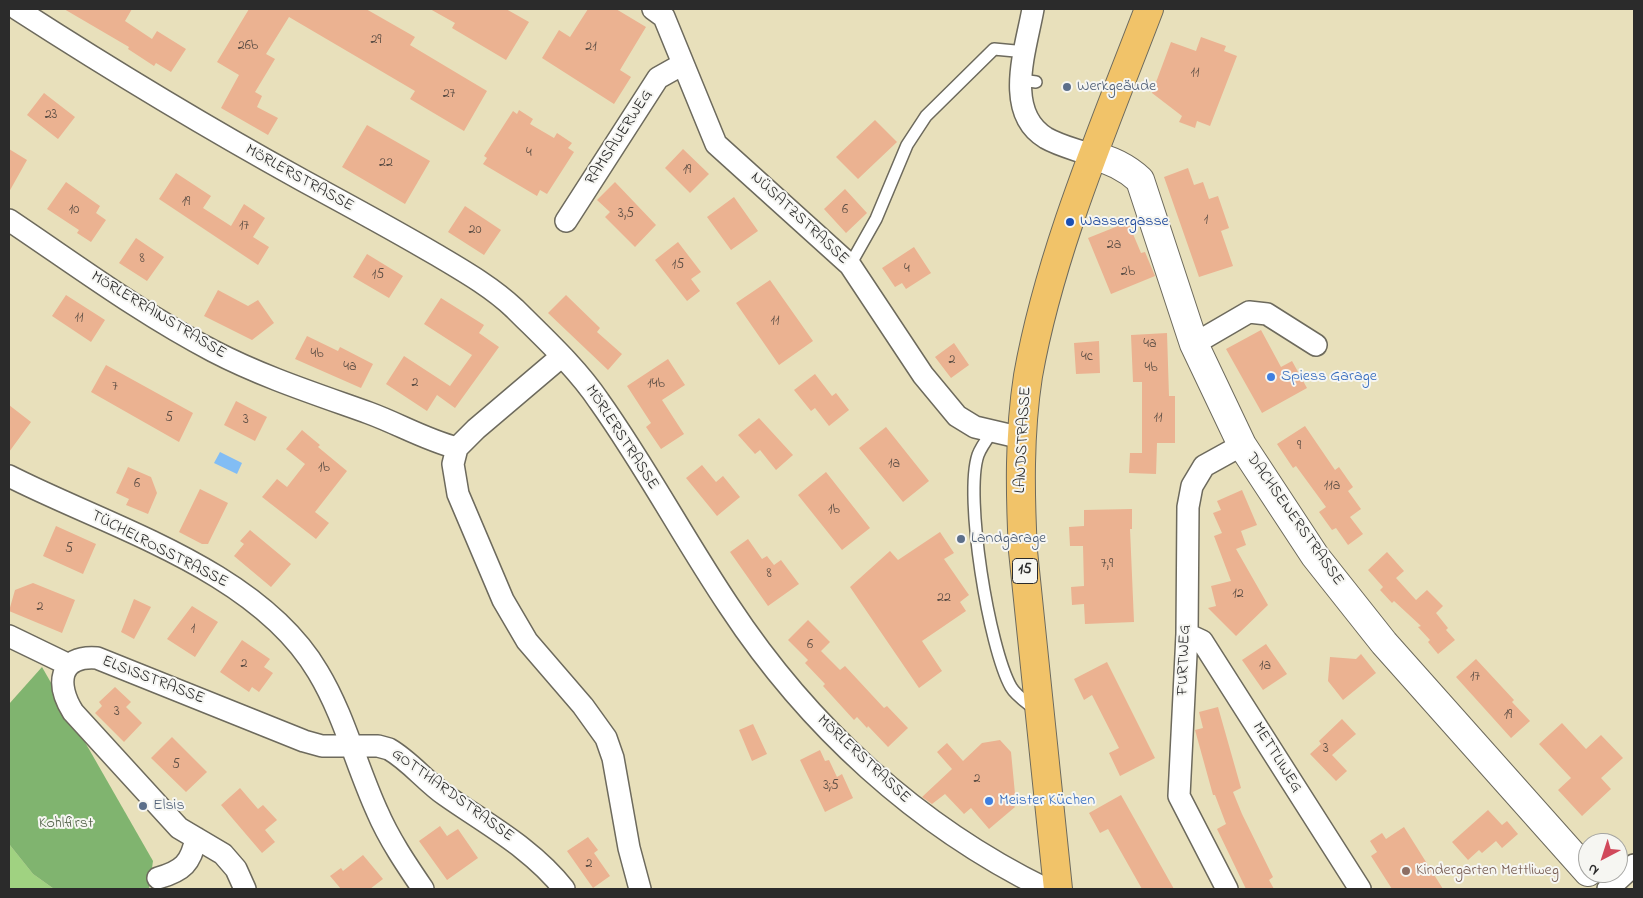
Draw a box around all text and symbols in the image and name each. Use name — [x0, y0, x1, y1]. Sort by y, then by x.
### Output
house number: 29 — [370, 33, 382, 49]
house number: 26b — [238, 39, 258, 55]
house number: 21 — [585, 40, 597, 56]
house number: 11 — [1191, 66, 1199, 82]
place label: Werkgeäude — [1077, 77, 1156, 97]
marker: Werkgeäude — [1061, 81, 1073, 93]
house number: 27 — [443, 87, 455, 103]
street label: RAMSAUERWEG — [582, 87, 658, 189]
house number: 23 — [45, 108, 57, 124]
street label: MÖRLERSTRASSE — [241, 141, 357, 217]
house number: 4 — [526, 146, 532, 162]
house number: 22 — [379, 156, 393, 172]
house number: 19 — [683, 163, 691, 179]
street label: NÜSATZSTRASSE — [746, 168, 852, 270]
house number: 19 — [182, 195, 190, 211]
house number: 10 — [69, 203, 79, 219]
house number: 6 — [842, 203, 848, 219]
house number: 3,5 — [618, 207, 634, 223]
place label: Wassergasse — [1080, 212, 1169, 232]
house number: 1 — [1204, 213, 1208, 229]
marker: Wassergasse — [1064, 216, 1076, 228]
house number: 17 — [239, 219, 249, 235]
house number: 20 — [468, 223, 482, 239]
house number: 2a — [1107, 238, 1121, 254]
house number: 8 — [139, 252, 145, 268]
house number: 15 — [672, 258, 684, 274]
house number: 4 — [904, 262, 910, 278]
house number: 2b — [1121, 265, 1135, 281]
street label: MÖRLERRAINSTRASSE — [87, 268, 229, 364]
house number: 15 — [372, 268, 384, 284]
house number: 11 — [75, 311, 83, 327]
house number: 11 — [771, 314, 779, 330]
house number: 4a — [1143, 337, 1157, 353]
house number: 4b — [310, 347, 324, 363]
house number: 4c — [1081, 350, 1093, 366]
house number: 2 — [949, 353, 955, 369]
house number: 4a — [343, 360, 357, 376]
house number: 4b — [1144, 361, 1158, 377]
place label: Spiess Garage — [1281, 367, 1377, 387]
marker: Spiess Garage — [1265, 371, 1277, 383]
house number: 2 — [412, 376, 418, 392]
house number: 14b — [647, 377, 665, 393]
house number: 7 — [112, 380, 118, 396]
street label: MÖRLERSTRASSE — [580, 382, 662, 494]
street label: LANDSTRASSE — [1012, 386, 1036, 494]
house number: 5 — [165, 411, 173, 427]
house number: 11 — [1154, 411, 1162, 427]
house number: 3 — [243, 413, 249, 429]
house number: 9 — [1297, 439, 1301, 455]
street label: DACHSENERSTRASSE — [1241, 450, 1347, 590]
house number: 1a — [888, 457, 900, 473]
house number: 1b — [318, 461, 330, 477]
house number: 6 — [134, 477, 140, 493]
house number: 11a — [1324, 479, 1340, 495]
house number: 1b — [828, 503, 840, 519]
street label: TÜCHELROSSTRASSE — [87, 507, 231, 593]
place label: Landgarage — [971, 529, 1046, 549]
marker: Landgarage — [955, 533, 967, 545]
house number: 5 — [65, 542, 73, 558]
house number: 7,9 — [1101, 557, 1113, 573]
road number: 15 — [1012, 558, 1038, 584]
house number: 8 — [766, 567, 772, 583]
house number: 12 — [1232, 587, 1244, 603]
house number: 22 — [937, 591, 951, 607]
house number: 2 — [37, 600, 43, 616]
house number: 1 — [191, 622, 195, 638]
street label: FURTWEG — [1174, 624, 1196, 696]
house number: 6 — [807, 638, 813, 654]
street label: ELSISSTRASSE — [99, 653, 207, 709]
house number: 2 — [241, 657, 247, 673]
house number: 1a — [1259, 659, 1271, 675]
house number: 17 — [1470, 670, 1480, 686]
house number: 3 — [114, 705, 120, 721]
house number: 19 — [1504, 708, 1512, 724]
street label: MÖRLERSTRASSE — [812, 712, 914, 808]
street label: METTLIWEG — [1247, 719, 1305, 797]
house number: 3 — [1323, 742, 1329, 758]
street label: GOTTHARDSTRASSE — [387, 745, 517, 847]
house number: 5 — [172, 758, 180, 774]
house number: 2 — [974, 772, 980, 788]
house number: 3;5 — [823, 779, 839, 795]
place label: Meister Küchen — [999, 791, 1095, 811]
marker: Meister Küchen — [983, 795, 995, 807]
place label: Elsis — [153, 796, 185, 816]
marker: Elsis — [137, 800, 149, 812]
park label: Kohlfirst — [39, 814, 93, 834]
north arrow — [1578, 833, 1628, 883]
house number: 2 — [586, 857, 592, 873]
text: N — [1583, 858, 1604, 880]
place label: Kindergarten Mettliweg — [1416, 861, 1559, 881]
marker: Kindergarten Mettliweg — [1400, 865, 1412, 877]

